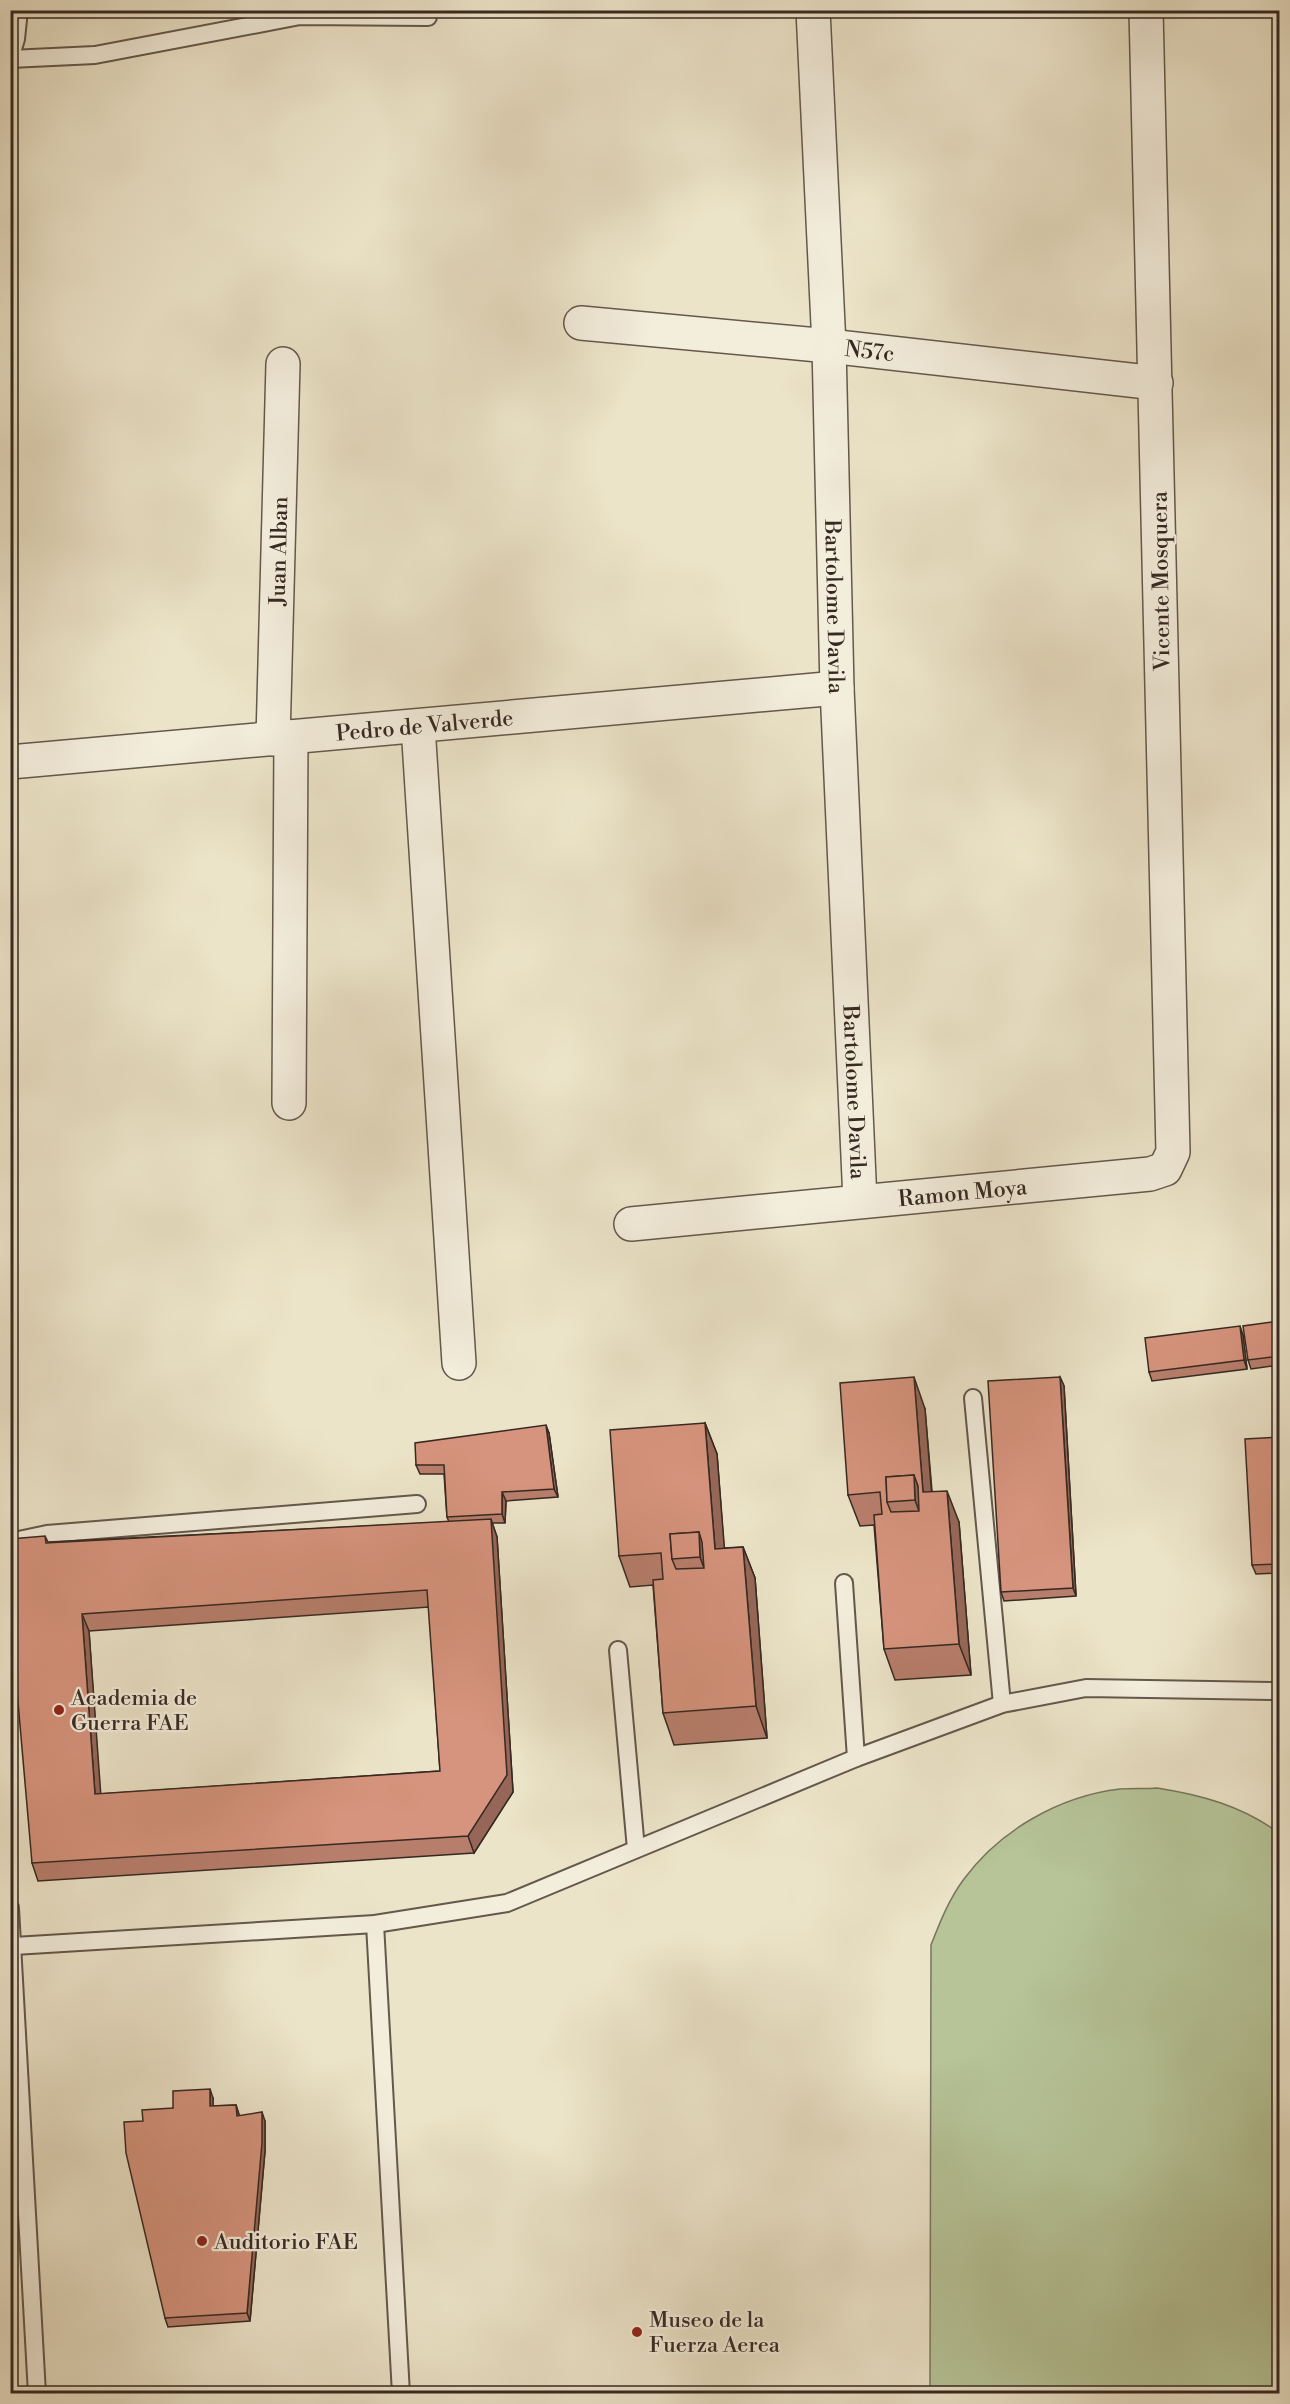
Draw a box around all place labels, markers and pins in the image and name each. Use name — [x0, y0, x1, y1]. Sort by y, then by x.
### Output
place label: Academia de Guerra FAE — [70, 1685, 197, 1737]
marker: Academia de Guerra FAE — [52, 1703, 66, 1717]
place label: Auditorio FAE — [213, 2229, 358, 2256]
marker: Auditorio FAE — [195, 2234, 209, 2248]
place label: Museo de la Fuerza Aerea — [649, 2307, 781, 2359]
marker: Museo de la Fuerza Aerea — [630, 2325, 644, 2339]

